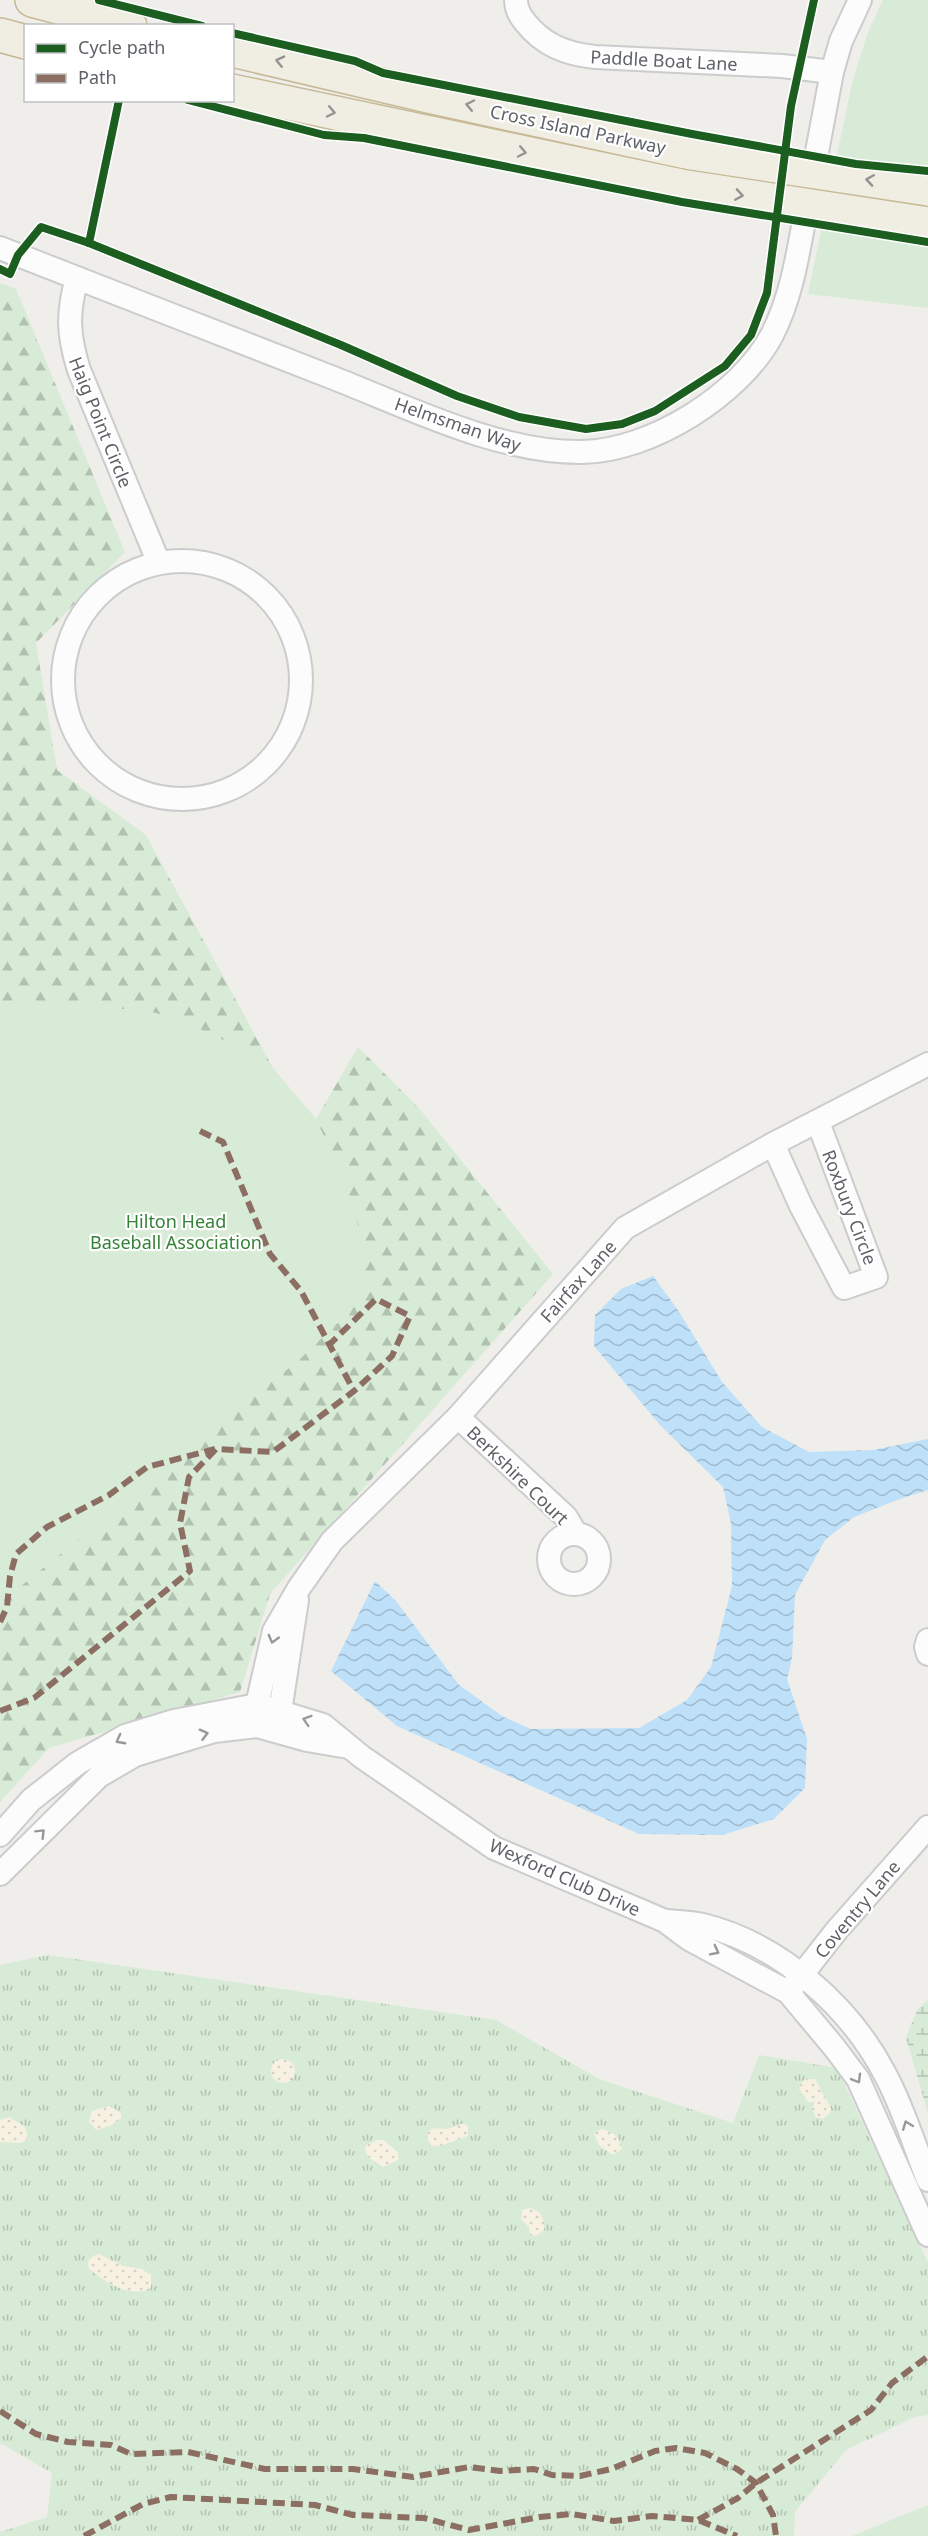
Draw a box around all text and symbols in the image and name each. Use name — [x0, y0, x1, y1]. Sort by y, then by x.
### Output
legend — [24, 24, 234, 102]
text: Cycle path — [78, 35, 165, 59]
street label: Paddle Boat Lane — [590, 44, 738, 76]
one-way arrow — [275, 55, 285, 68]
text: Path — [78, 65, 117, 89]
one-way arrow — [465, 99, 475, 112]
street label: Cross Island Parkway — [488, 99, 669, 160]
one-way arrow — [326, 104, 336, 117]
one-way arrow — [516, 145, 526, 158]
one-way arrow — [866, 175, 875, 187]
one-way arrow — [734, 188, 744, 201]
street label: Haig Point Circle — [64, 353, 138, 491]
street label: Helmsman Way — [392, 391, 525, 457]
street label: Roxbury Circle — [817, 1146, 883, 1268]
park label: Hilton Head Baseball Association — [90, 1209, 262, 1254]
street label: Fairfax Lane — [535, 1235, 621, 1327]
street label: Berkshire Court — [462, 1420, 574, 1530]
one-way arrow — [267, 1634, 280, 1644]
one-way arrow — [302, 1715, 313, 1727]
one-way arrow — [198, 1729, 209, 1741]
one-way arrow — [115, 1733, 126, 1744]
one-way arrow — [34, 1830, 45, 1841]
street label: Wexford Club Drive — [486, 1833, 644, 1921]
street label: Coventry Lane — [809, 1855, 905, 1963]
one-way arrow — [708, 1944, 719, 1956]
one-way arrow — [850, 2073, 861, 2083]
one-way arrow — [902, 2120, 914, 2131]

